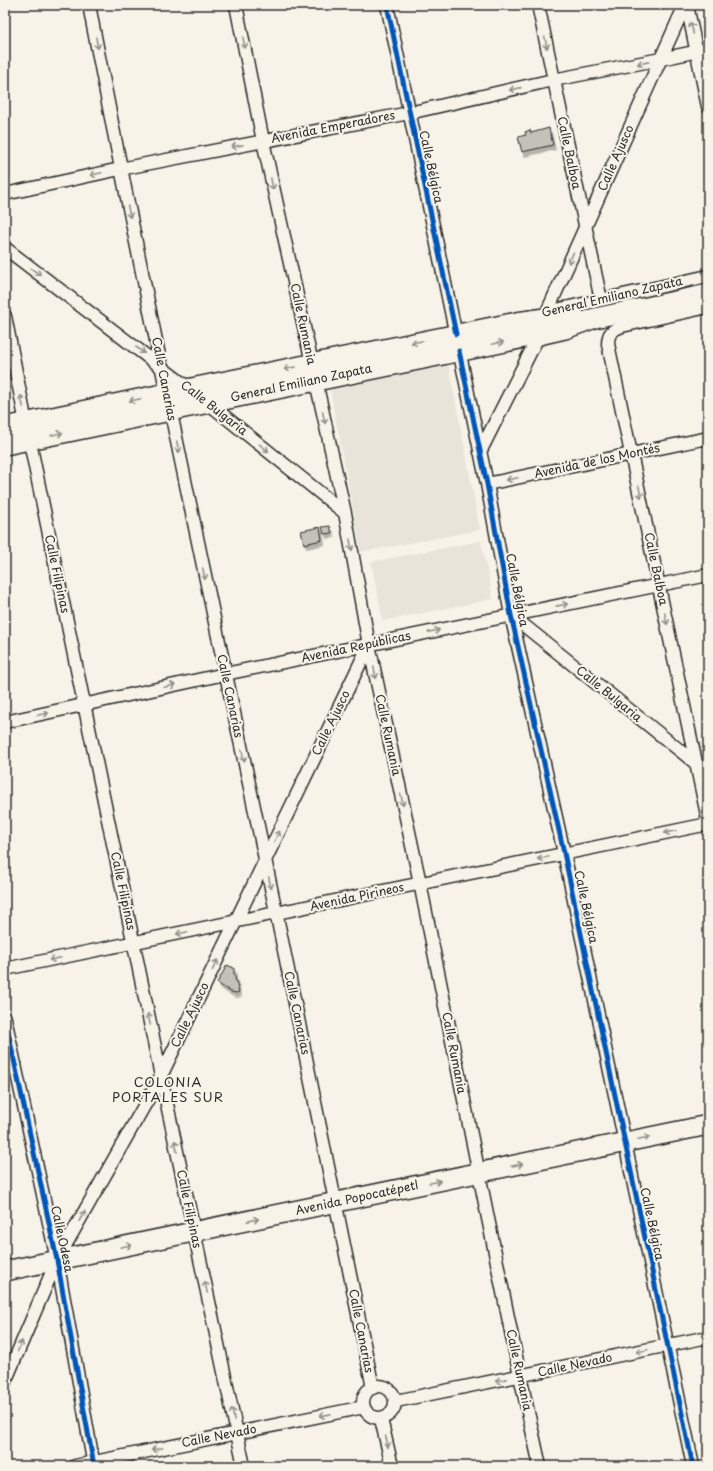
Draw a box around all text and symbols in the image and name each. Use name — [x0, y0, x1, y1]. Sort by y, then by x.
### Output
one-way arrow — [687, 22, 695, 35]
one-way arrow — [93, 36, 101, 49]
one-way arrow — [240, 36, 248, 49]
one-way arrow — [542, 36, 550, 49]
one-way arrow — [636, 59, 649, 67]
one-way arrow — [509, 85, 522, 93]
street label: Avenida Emperadores — [269, 105, 397, 147]
street label: Calle Balboa — [553, 115, 587, 191]
street label: Calle Ajusco — [592, 121, 638, 194]
street label: Calle Bélgica — [415, 128, 449, 206]
one-way arrow — [231, 142, 244, 150]
one-way arrow — [90, 171, 103, 179]
one-way arrow — [269, 178, 277, 191]
one-way arrow — [126, 205, 134, 218]
one-way arrow — [567, 251, 574, 263]
one-way arrow — [30, 268, 41, 276]
street label: General Emiliano Zapata — [540, 271, 685, 321]
street label: Calle Rumania — [287, 281, 322, 367]
street label: Calle Canarias — [148, 335, 182, 423]
one-way arrow — [411, 338, 424, 346]
one-way arrow — [491, 339, 504, 347]
one-way arrow — [134, 346, 145, 355]
street label: General Emiliano Zapata — [229, 358, 374, 406]
one-way arrow — [284, 365, 297, 373]
street label: Calle Bulgaria — [177, 375, 252, 439]
one-way arrow — [17, 395, 25, 408]
one-way arrow — [129, 396, 142, 404]
one-way arrow — [320, 411, 328, 424]
one-way arrow — [50, 429, 63, 437]
street label: Avenida de los Montés — [532, 438, 662, 482]
one-way arrow — [174, 440, 182, 453]
one-way arrow — [259, 443, 269, 452]
one-way arrow — [505, 475, 518, 483]
one-way arrow — [636, 485, 644, 498]
street label: Calle Balboa — [640, 531, 674, 607]
street label: Calle Filipinas — [41, 533, 75, 615]
one-way arrow — [347, 538, 355, 551]
street label: Calle Bélgica — [502, 552, 534, 629]
one-way arrow — [201, 567, 209, 580]
one-way arrow — [555, 600, 568, 608]
one-way arrow — [663, 612, 671, 625]
street label: Avenida Repúblicas — [299, 626, 413, 666]
one-way arrow — [428, 626, 441, 634]
street label: Calle Canarias — [213, 652, 249, 740]
street label: Calle Bulgaria — [573, 661, 647, 726]
one-way arrow — [371, 666, 379, 679]
one-way arrow — [163, 682, 176, 690]
street label: Calle Ajusco — [307, 687, 354, 758]
street label: Calle Rumania — [372, 692, 407, 778]
one-way arrow — [36, 709, 49, 717]
one-way arrow — [239, 749, 247, 762]
one-way arrow — [398, 793, 406, 806]
one-way arrow — [664, 828, 677, 836]
one-way arrow — [274, 830, 281, 842]
street label: Calle Filipinas — [107, 850, 141, 932]
one-way arrow — [536, 854, 549, 862]
street label: Calle Bélgica — [570, 868, 604, 946]
one-way arrow — [267, 876, 275, 889]
street label: Avenida Pirineos — [308, 877, 406, 915]
one-way arrow — [176, 929, 189, 937]
one-way arrow — [49, 955, 62, 963]
one-way arrow — [212, 960, 219, 972]
street label: Calle Canarias — [280, 969, 316, 1057]
street label: Calle Ajusco — [166, 979, 213, 1050]
street label: Calle Rumania — [438, 1010, 472, 1096]
one-way arrow — [145, 1013, 153, 1026]
district label: COLONIA PORTALES SUR — [112, 1072, 224, 1106]
one-way arrow — [637, 1134, 650, 1142]
one-way arrow — [171, 1140, 179, 1153]
one-way arrow — [510, 1160, 523, 1168]
street label: Calle Filipinas — [173, 1168, 207, 1250]
street label: Avenida Popocatépetl — [294, 1175, 420, 1219]
one-way arrow — [428, 1177, 441, 1185]
street label: Calle Bélgica — [636, 1185, 670, 1263]
street label: Calle Odesa — [47, 1204, 79, 1274]
one-way arrow — [78, 1210, 86, 1222]
one-way arrow — [246, 1215, 259, 1223]
one-way arrow — [119, 1242, 132, 1250]
one-way arrow — [202, 1281, 210, 1294]
street label: Calle Canarias — [345, 1287, 379, 1375]
street label: Calle Rumania — [503, 1327, 538, 1413]
one-way arrow — [17, 1340, 25, 1352]
street label: Calle Nevado — [536, 1347, 614, 1381]
one-way arrow — [636, 1347, 649, 1355]
one-way arrow — [495, 1376, 508, 1384]
one-way arrow — [229, 1408, 237, 1421]
one-way arrow — [319, 1411, 332, 1419]
street label: Calle Nevado — [180, 1419, 258, 1451]
one-way arrow — [383, 1436, 391, 1449]
one-way arrow — [150, 1445, 163, 1453]

